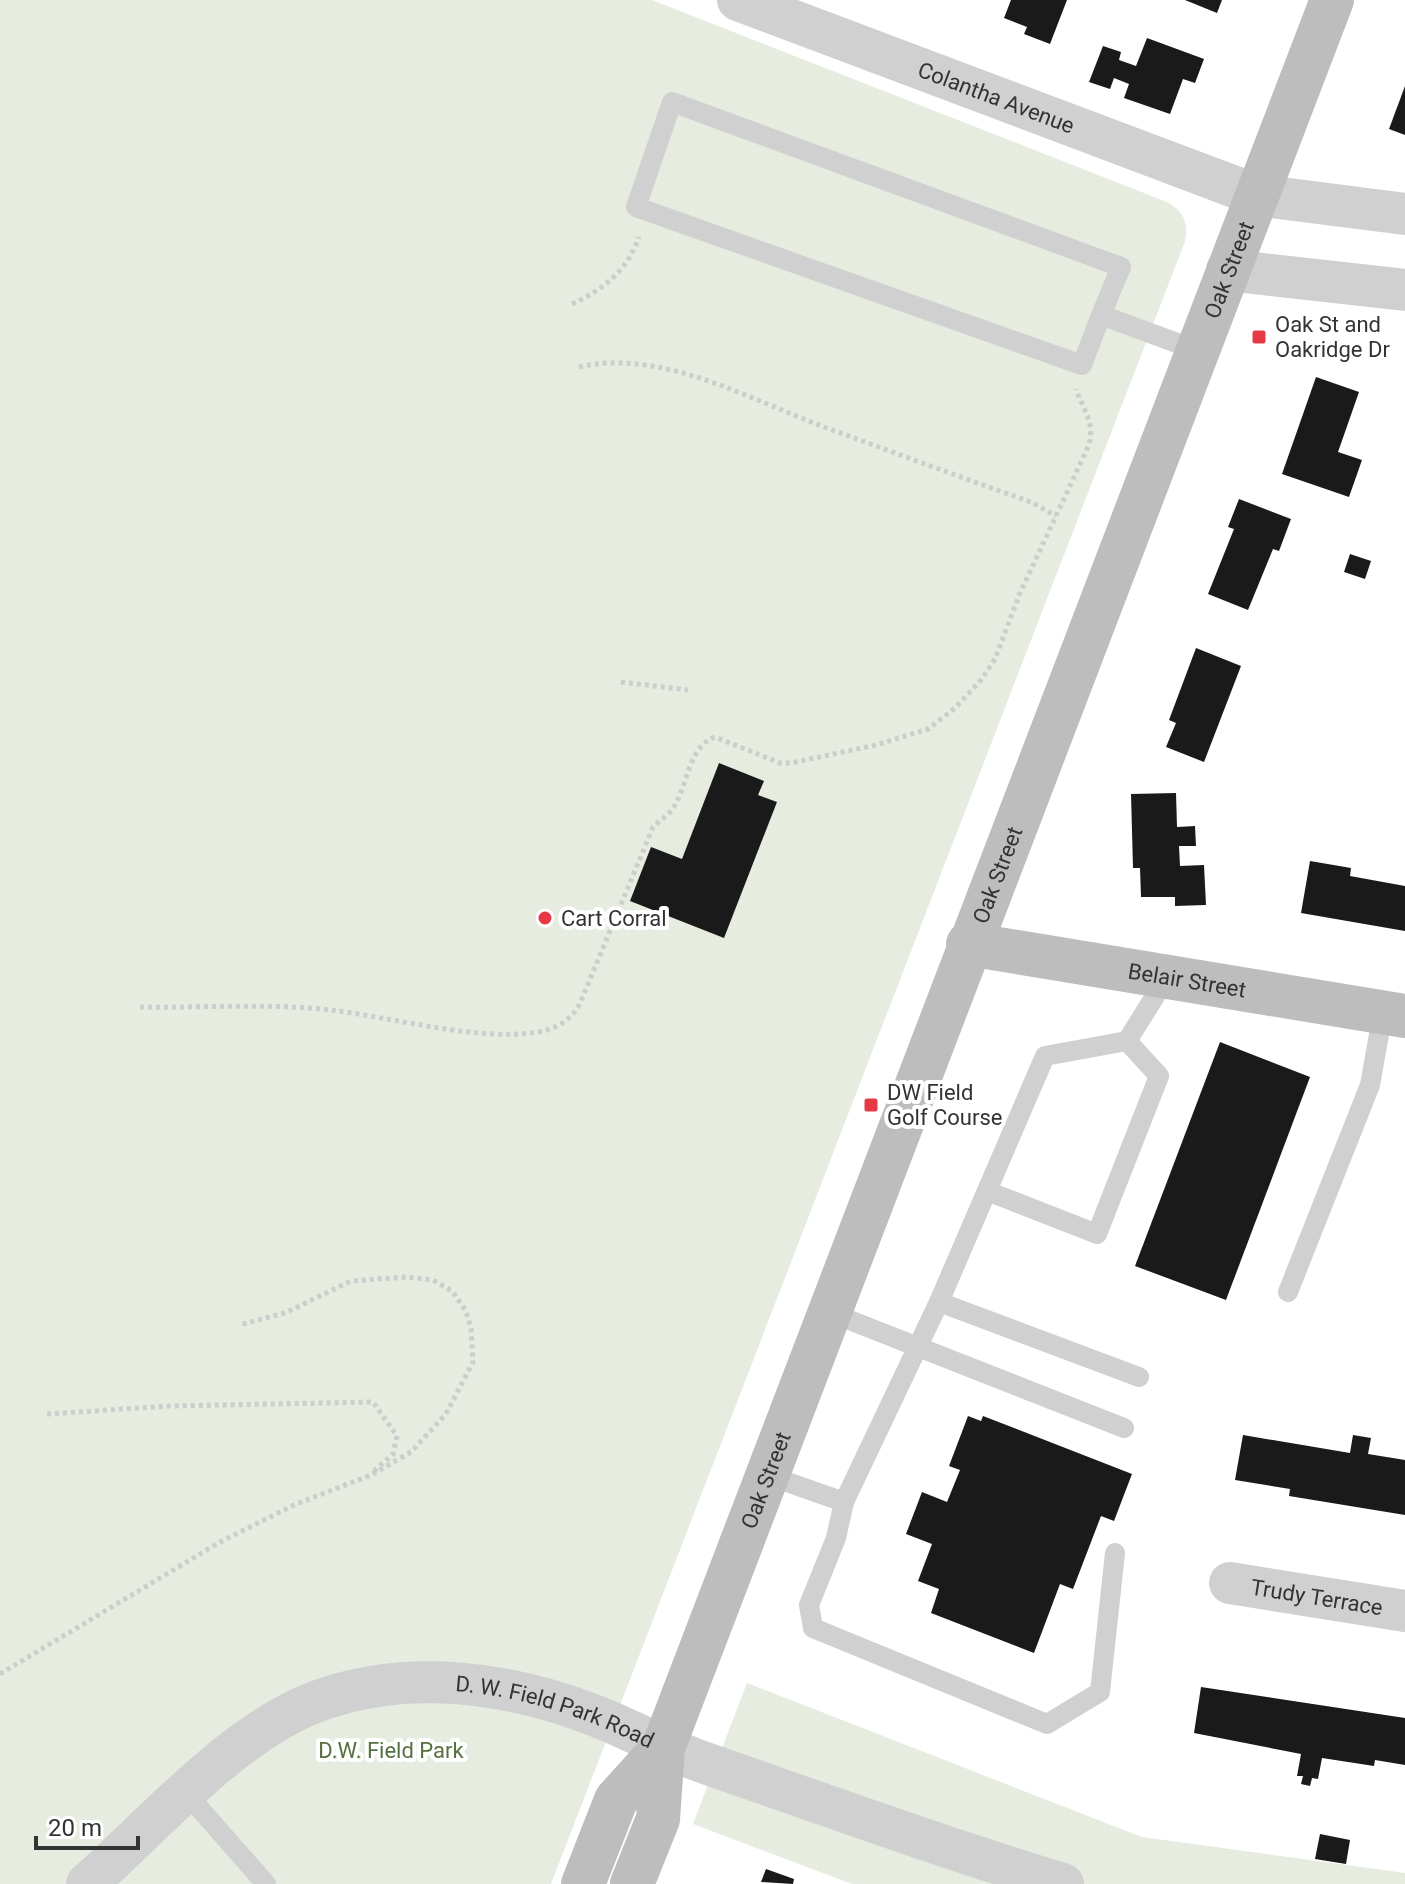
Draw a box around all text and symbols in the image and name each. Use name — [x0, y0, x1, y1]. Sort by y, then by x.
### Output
street label: Colantha Avenue — [914, 57, 1078, 138]
street label: Oak Street — [1199, 218, 1259, 322]
place label: Oak St and Oakridge Dr — [1275, 312, 1390, 362]
marker: Oak St and Oakridge Dr — [1250, 328, 1268, 346]
street label: Oak Street — [968, 823, 1027, 927]
place label: Cart Corral — [561, 906, 667, 931]
marker: Cart Corral — [536, 909, 554, 927]
street label: Belair Street — [1126, 959, 1248, 1003]
place label: DW Field Golf Course — [887, 1080, 1002, 1130]
marker: DW Field Golf Course — [862, 1096, 880, 1114]
street label: Oak Street — [736, 1428, 796, 1532]
street label: Trudy Terrace — [1249, 1575, 1385, 1620]
street label: D. W. Field Park Road — [455, 1671, 658, 1753]
park label: D.W. Field Park — [318, 1738, 465, 1763]
scale bar — [36, 1800, 138, 1850]
text: 20 m — [48, 1814, 102, 1842]

